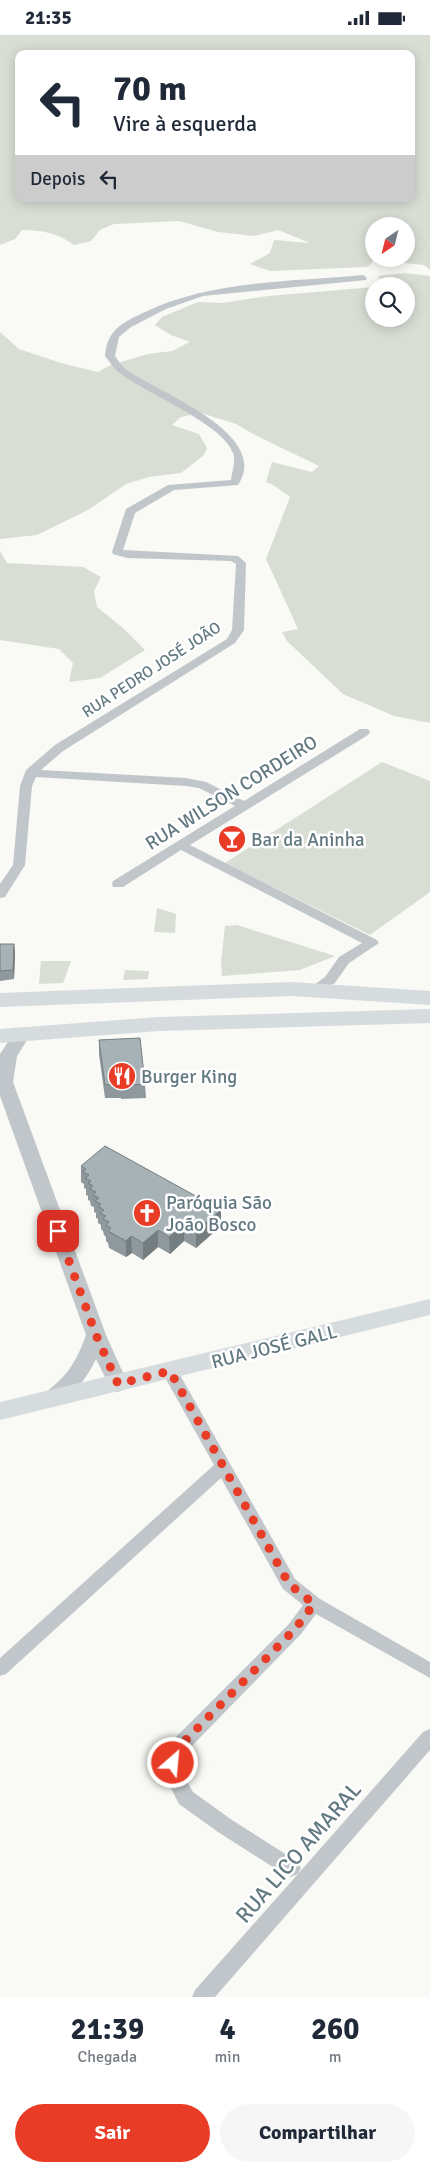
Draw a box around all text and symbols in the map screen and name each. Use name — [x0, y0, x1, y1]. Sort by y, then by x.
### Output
text: 21:35 — [25, 6, 72, 30]
text: 70 m — [113, 67, 187, 110]
icon: left — [30, 70, 95, 135]
text: Vire à esquerda — [113, 110, 257, 137]
icon: left — [95, 165, 123, 193]
text: Depois — [30, 167, 85, 191]
north arrow — [365, 217, 415, 267]
map controls — [365, 217, 415, 327]
button: search — [365, 277, 415, 327]
street label: RUA PEDRO JOSÉ JOÃO — [78, 617, 225, 722]
street label: RUA WILSON CORDEIRO — [141, 730, 322, 856]
bar icon: Bar da Aninha — [217, 824, 247, 854]
place label: Bar da Aninha — [251, 828, 365, 852]
restaurant icon: Burger King — [107, 1061, 137, 1091]
place label: Burger King — [141, 1065, 237, 1089]
place label: Paróquia São João Bosco — [166, 1191, 272, 1237]
church icon: Paróquia São João Bosco — [132, 1198, 162, 1228]
pin — [37, 1210, 79, 1252]
icon: arrive — [44, 1217, 72, 1245]
street label: RUA JOSÉ GALL — [209, 1320, 340, 1374]
position arrow — [146, 1736, 198, 1788]
street label: RUA LICO AMARAL — [230, 1776, 367, 1928]
text: 21:39 — [70, 2011, 144, 2048]
text: 4 — [219, 2011, 236, 2048]
text: 260 — [311, 2011, 359, 2048]
text: Chegada — [78, 2047, 137, 2067]
text: min — [215, 2047, 240, 2067]
text: m — [329, 2047, 342, 2067]
button: Sair — [15, 2104, 210, 2162]
button: Compartilhar — [220, 2104, 415, 2162]

